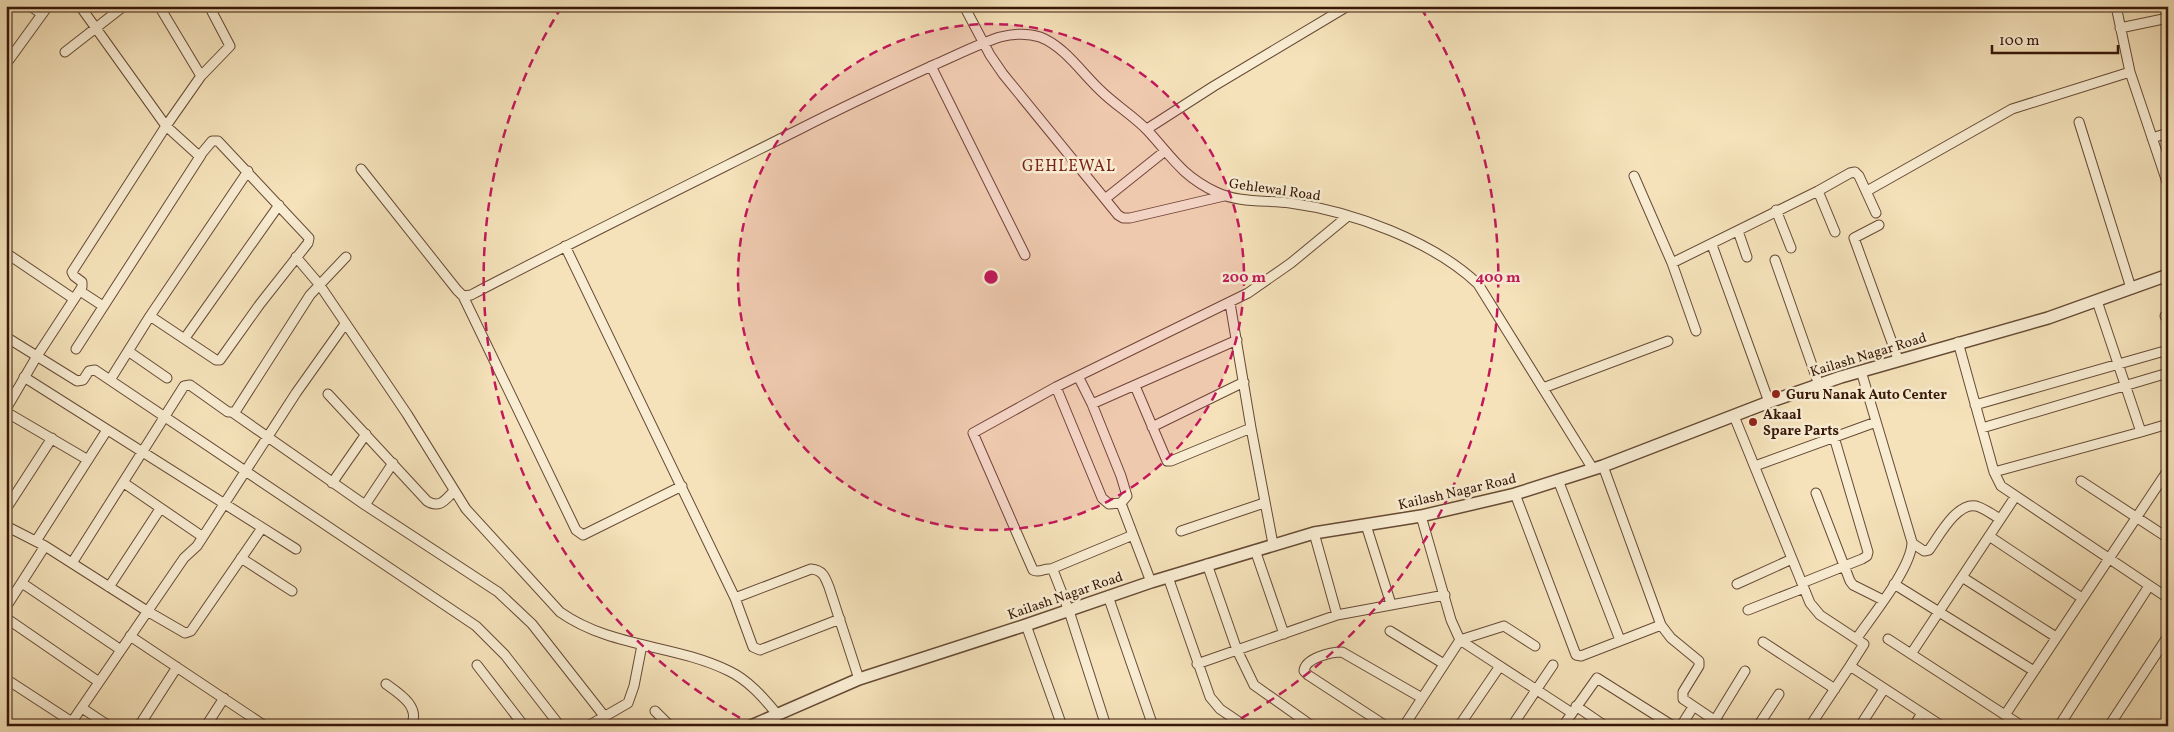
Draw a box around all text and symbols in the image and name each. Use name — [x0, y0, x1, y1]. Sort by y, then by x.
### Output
scale bar — [1992, 22, 2118, 54]
text: 100 m — [1999, 31, 2039, 52]
district label: GEHLEWAL — [1022, 156, 1116, 178]
street label: Gehlewal Road — [1228, 175, 1322, 206]
centre of rings — [982, 268, 1000, 286]
text: 200 m — [1222, 268, 1266, 289]
text: 400 m — [1476, 268, 1521, 289]
street label: Kailash Nagar Road — [1808, 329, 1929, 382]
place label: Guru Nanak Auto Center — [1786, 386, 1947, 405]
marker: Guru Nanak Auto Center — [1770, 388, 1782, 400]
place label: Akaal Spare Parts — [1763, 406, 1839, 441]
marker: Akaal Spare Parts — [1747, 416, 1759, 428]
street label: Kailash Nagar Road — [1396, 470, 1518, 515]
street label: Kailash Nagar Road — [1005, 568, 1126, 625]

